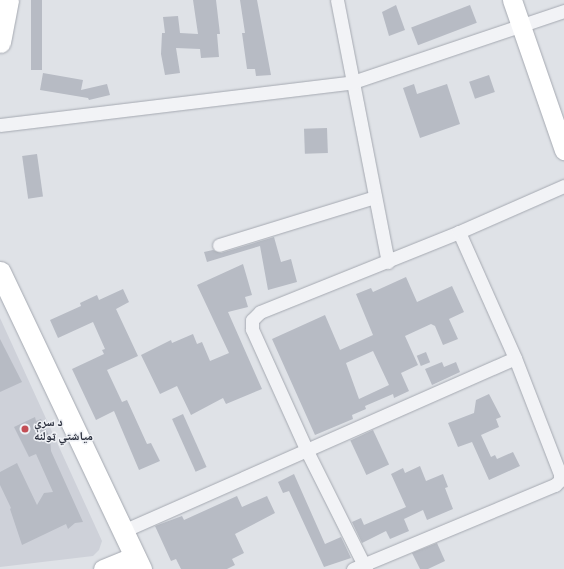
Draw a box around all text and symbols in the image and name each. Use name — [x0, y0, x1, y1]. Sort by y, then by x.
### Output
place label: د سرې مياشتي ټولنه — [34, 415, 93, 443]
marker: د سرې مياشتي ټولنه — [19, 423, 31, 435]

